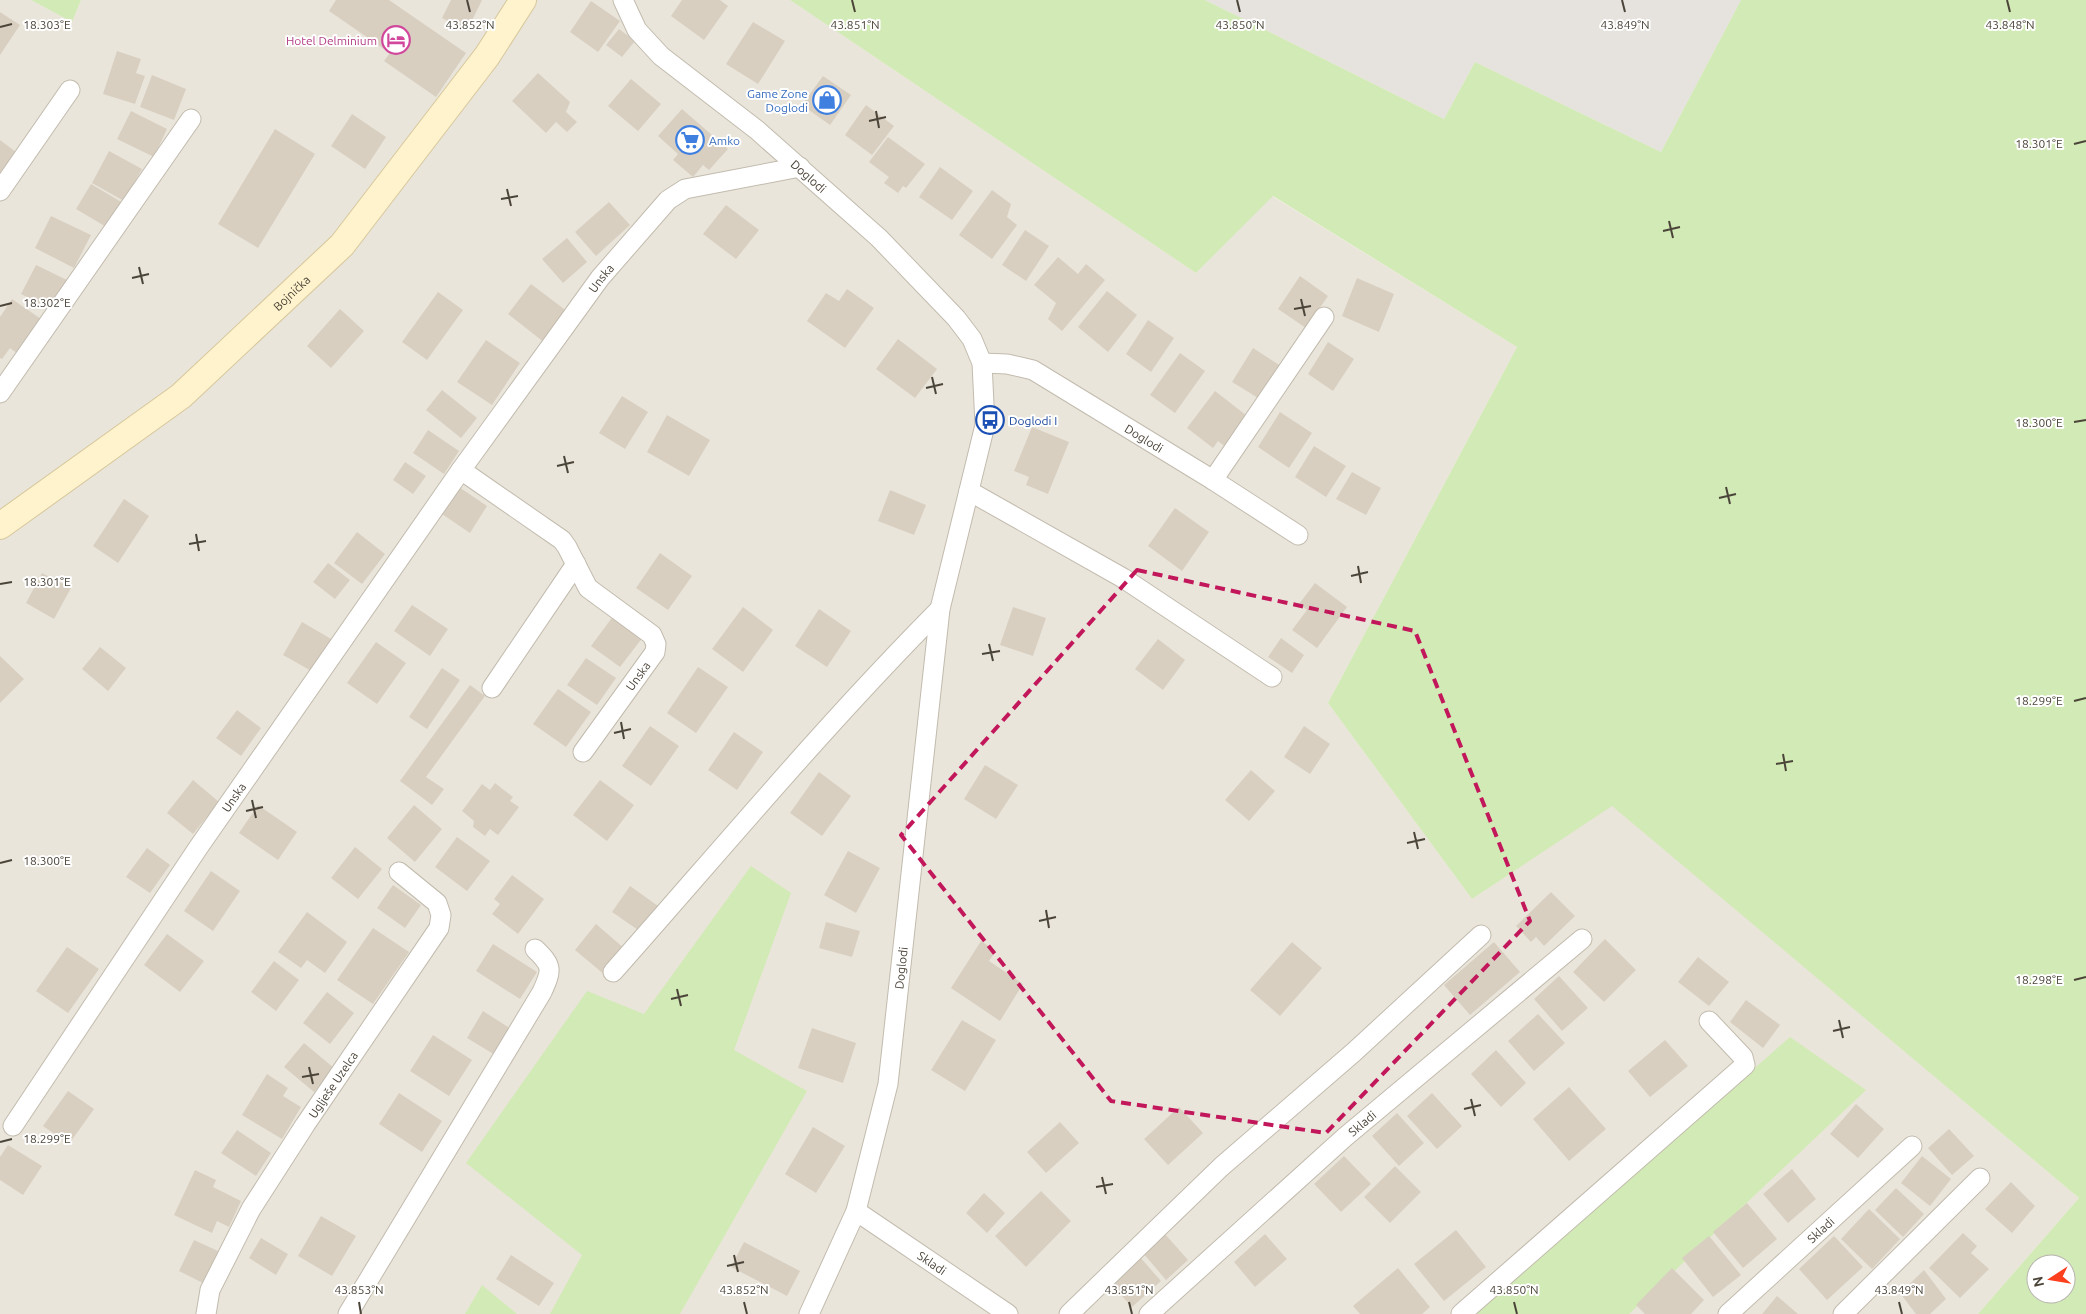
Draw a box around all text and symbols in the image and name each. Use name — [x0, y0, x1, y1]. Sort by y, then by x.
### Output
text: 18.303°E — [23, 18, 71, 31]
text: 43.852°N — [445, 18, 495, 31]
text: 43.851°N — [830, 18, 880, 31]
text: 43.850°N — [1215, 18, 1265, 31]
text: 43.849°N — [1600, 18, 1650, 31]
text: 43.848°N — [1985, 18, 2035, 31]
hotel icon: Hotel Delminium — [381, 25, 411, 55]
place label: Hotel Delminium — [286, 34, 377, 47]
shop icon: Game Zone Doglodi — [812, 85, 842, 115]
place label: Game Zone Doglodi — [747, 87, 808, 114]
supermarket icon: Amko — [675, 125, 705, 155]
place label: Amko — [709, 134, 740, 147]
text: 18.301°E — [2015, 137, 2063, 150]
street label: Doglodi — [789, 157, 829, 195]
street label: Unska — [586, 261, 616, 295]
street label: Bojnička — [270, 272, 312, 313]
text: 18.302°E — [23, 296, 71, 309]
bus stop icon: Doglodi I — [975, 405, 1005, 435]
place label: Doglodi I — [1009, 414, 1057, 427]
text: 18.300°E — [2015, 416, 2063, 429]
street label: Doglodi — [1123, 421, 1166, 455]
text: 18.301°E — [23, 575, 71, 588]
street label: Unska — [623, 659, 653, 693]
text: 18.299°E — [2015, 694, 2063, 707]
street label: Unska — [219, 780, 248, 814]
text: 18.300°E — [23, 854, 71, 867]
street label: Doglodi — [892, 946, 910, 990]
text: 18.298°E — [2015, 973, 2063, 986]
street label: Uglješe Uzelca — [305, 1049, 360, 1120]
street label: Skladi — [1345, 1108, 1378, 1138]
text: 18.299°E — [23, 1132, 71, 1145]
street label: Skladi — [1804, 1214, 1836, 1245]
street label: Skladi — [915, 1248, 949, 1277]
north arrow — [2026, 1254, 2076, 1304]
text: N — [2029, 1275, 2047, 1288]
text: 43.853°N — [334, 1283, 384, 1296]
text: 43.852°N — [719, 1283, 769, 1296]
text: 43.851°N — [1104, 1283, 1154, 1296]
text: 43.850°N — [1489, 1283, 1539, 1296]
text: 43.849°N — [1874, 1283, 1924, 1296]

